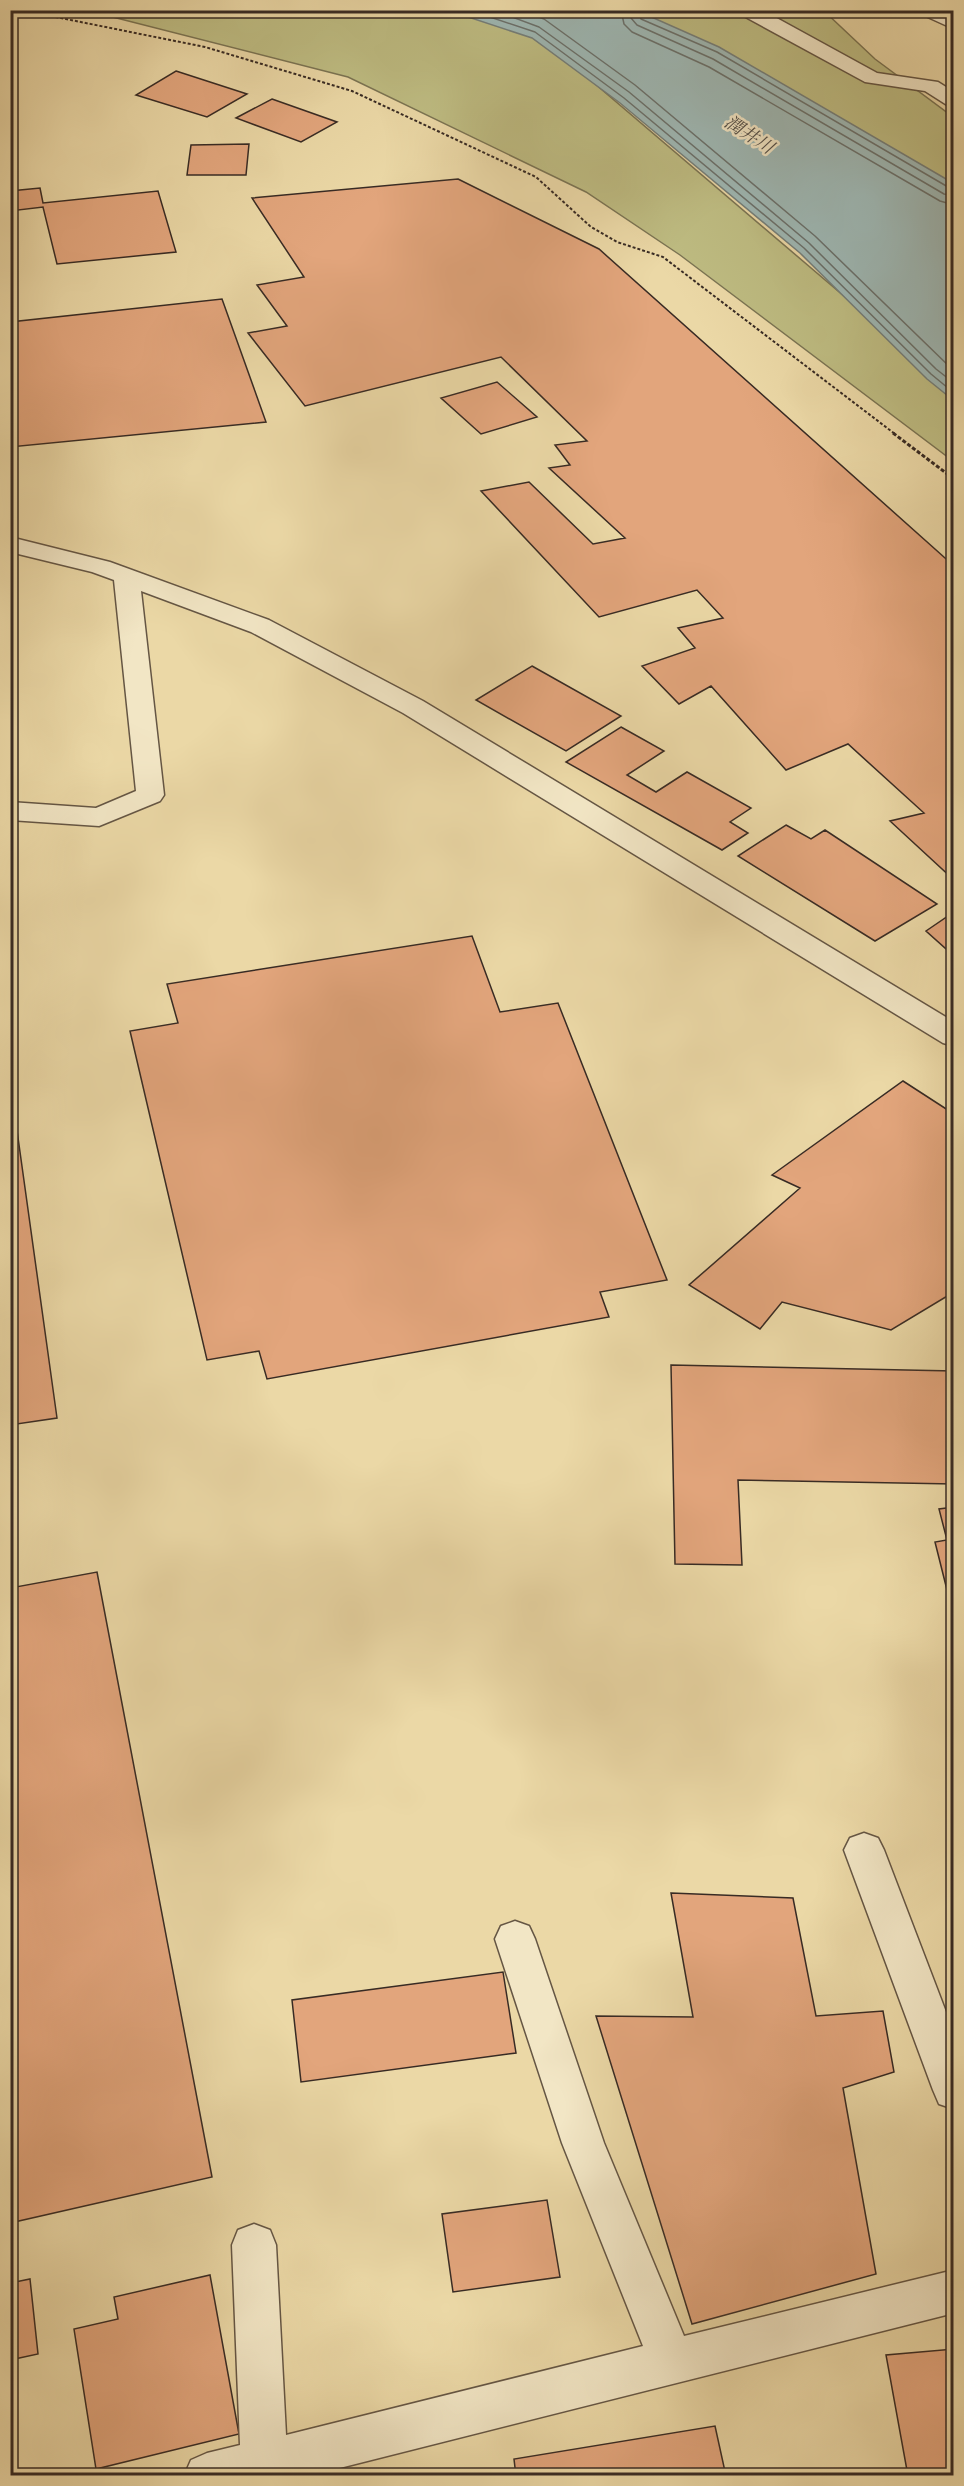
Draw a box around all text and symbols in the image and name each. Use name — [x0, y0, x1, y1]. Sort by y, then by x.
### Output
water label: 潤井川 — [721, 111, 779, 160]

